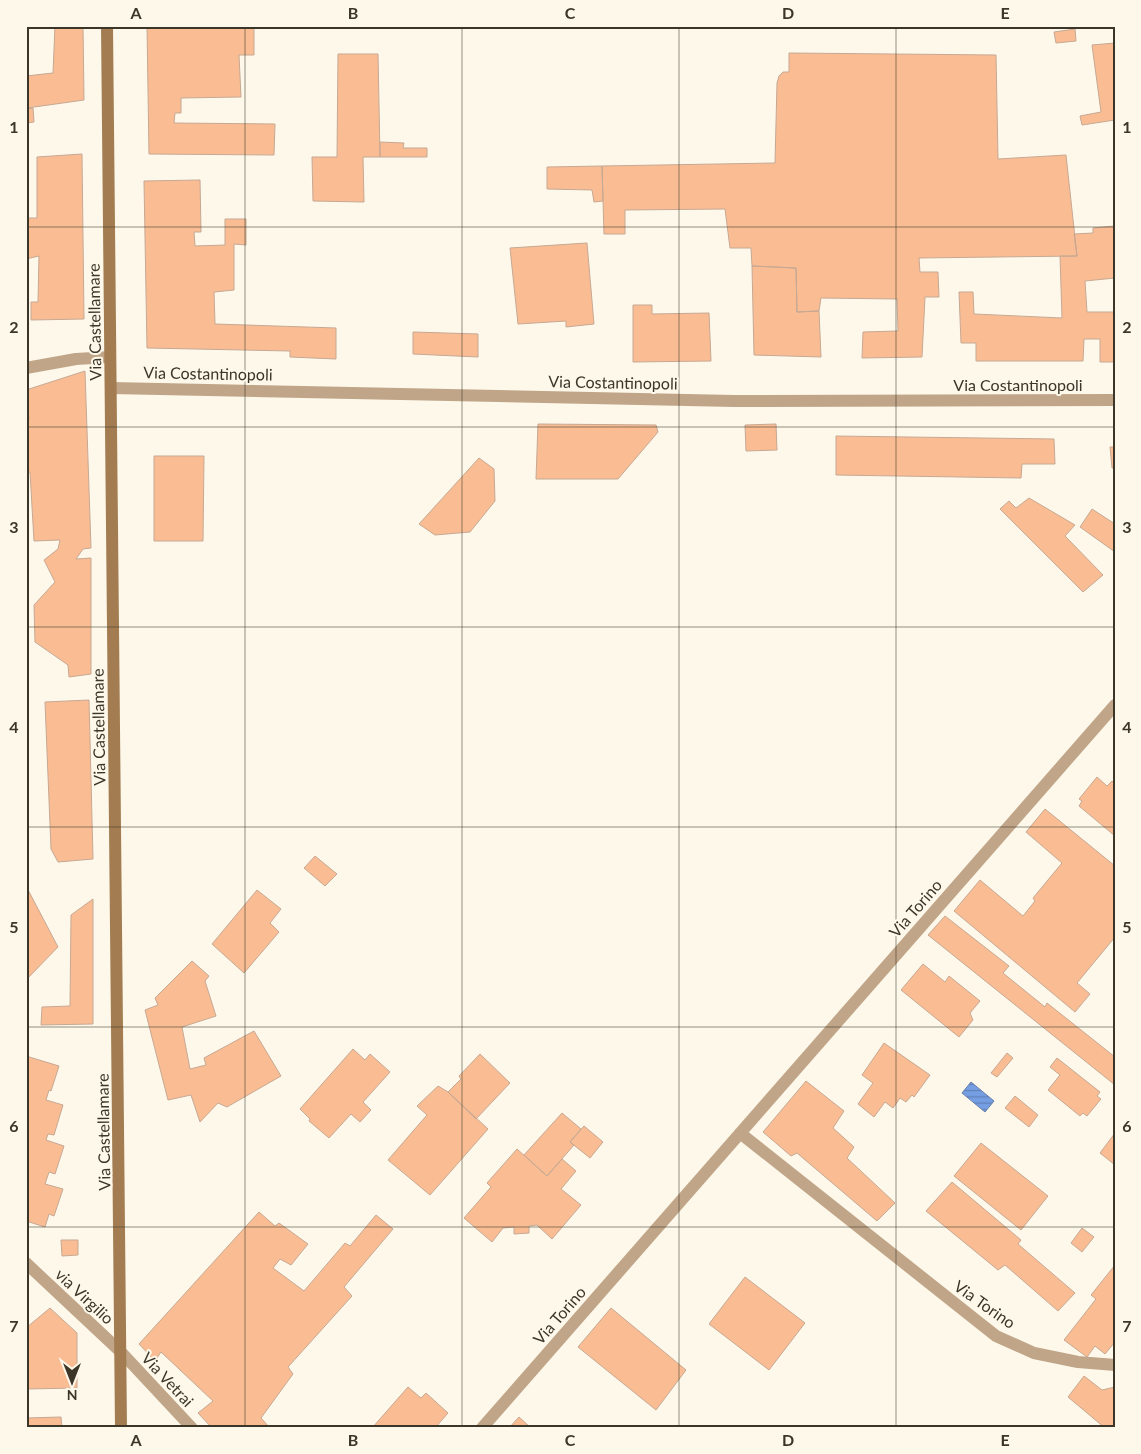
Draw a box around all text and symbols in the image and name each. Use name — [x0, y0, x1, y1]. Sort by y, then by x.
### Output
text: A — [129, 3, 142, 22]
text: B — [348, 3, 358, 22]
text: C — [565, 3, 576, 22]
text: D — [782, 3, 794, 22]
text: E — [1000, 3, 1010, 22]
text: 1 — [9, 117, 19, 136]
text: 1 — [1122, 117, 1132, 136]
street label: Via Castellamare — [83, 263, 105, 381]
text: 2 — [9, 317, 19, 336]
text: 2 — [1122, 317, 1132, 336]
street label: Via Costantinopoli — [143, 362, 273, 384]
street label: Via Costantinopoli — [548, 371, 678, 393]
street label: Via Costantinopoli — [953, 375, 1083, 394]
text: 3 — [9, 517, 19, 536]
text: 3 — [1122, 517, 1132, 536]
street label: Via Castellamare — [87, 668, 109, 786]
text: 4 — [9, 717, 19, 736]
text: 4 — [1122, 717, 1132, 736]
street label: Via Torino — [885, 875, 945, 941]
text: 5 — [9, 917, 19, 936]
text: 5 — [1122, 917, 1132, 936]
street label: Via Castellamare — [92, 1073, 114, 1191]
text: 6 — [9, 1116, 19, 1135]
text: 6 — [1122, 1116, 1132, 1135]
street label: via Virgilio — [52, 1264, 118, 1328]
street label: Via Torino — [951, 1276, 1019, 1332]
street label: Via Torino — [529, 1282, 589, 1348]
text: 7 — [9, 1316, 19, 1335]
text: 7 — [1122, 1316, 1132, 1335]
street label: Via Vetrai — [138, 1348, 198, 1410]
north arrow — [48, 1356, 98, 1406]
text: N — [67, 1387, 77, 1404]
text: A — [129, 1430, 142, 1449]
text: B — [348, 1430, 358, 1449]
text: C — [565, 1430, 576, 1449]
text: D — [782, 1430, 794, 1449]
text: E — [1000, 1430, 1010, 1449]

